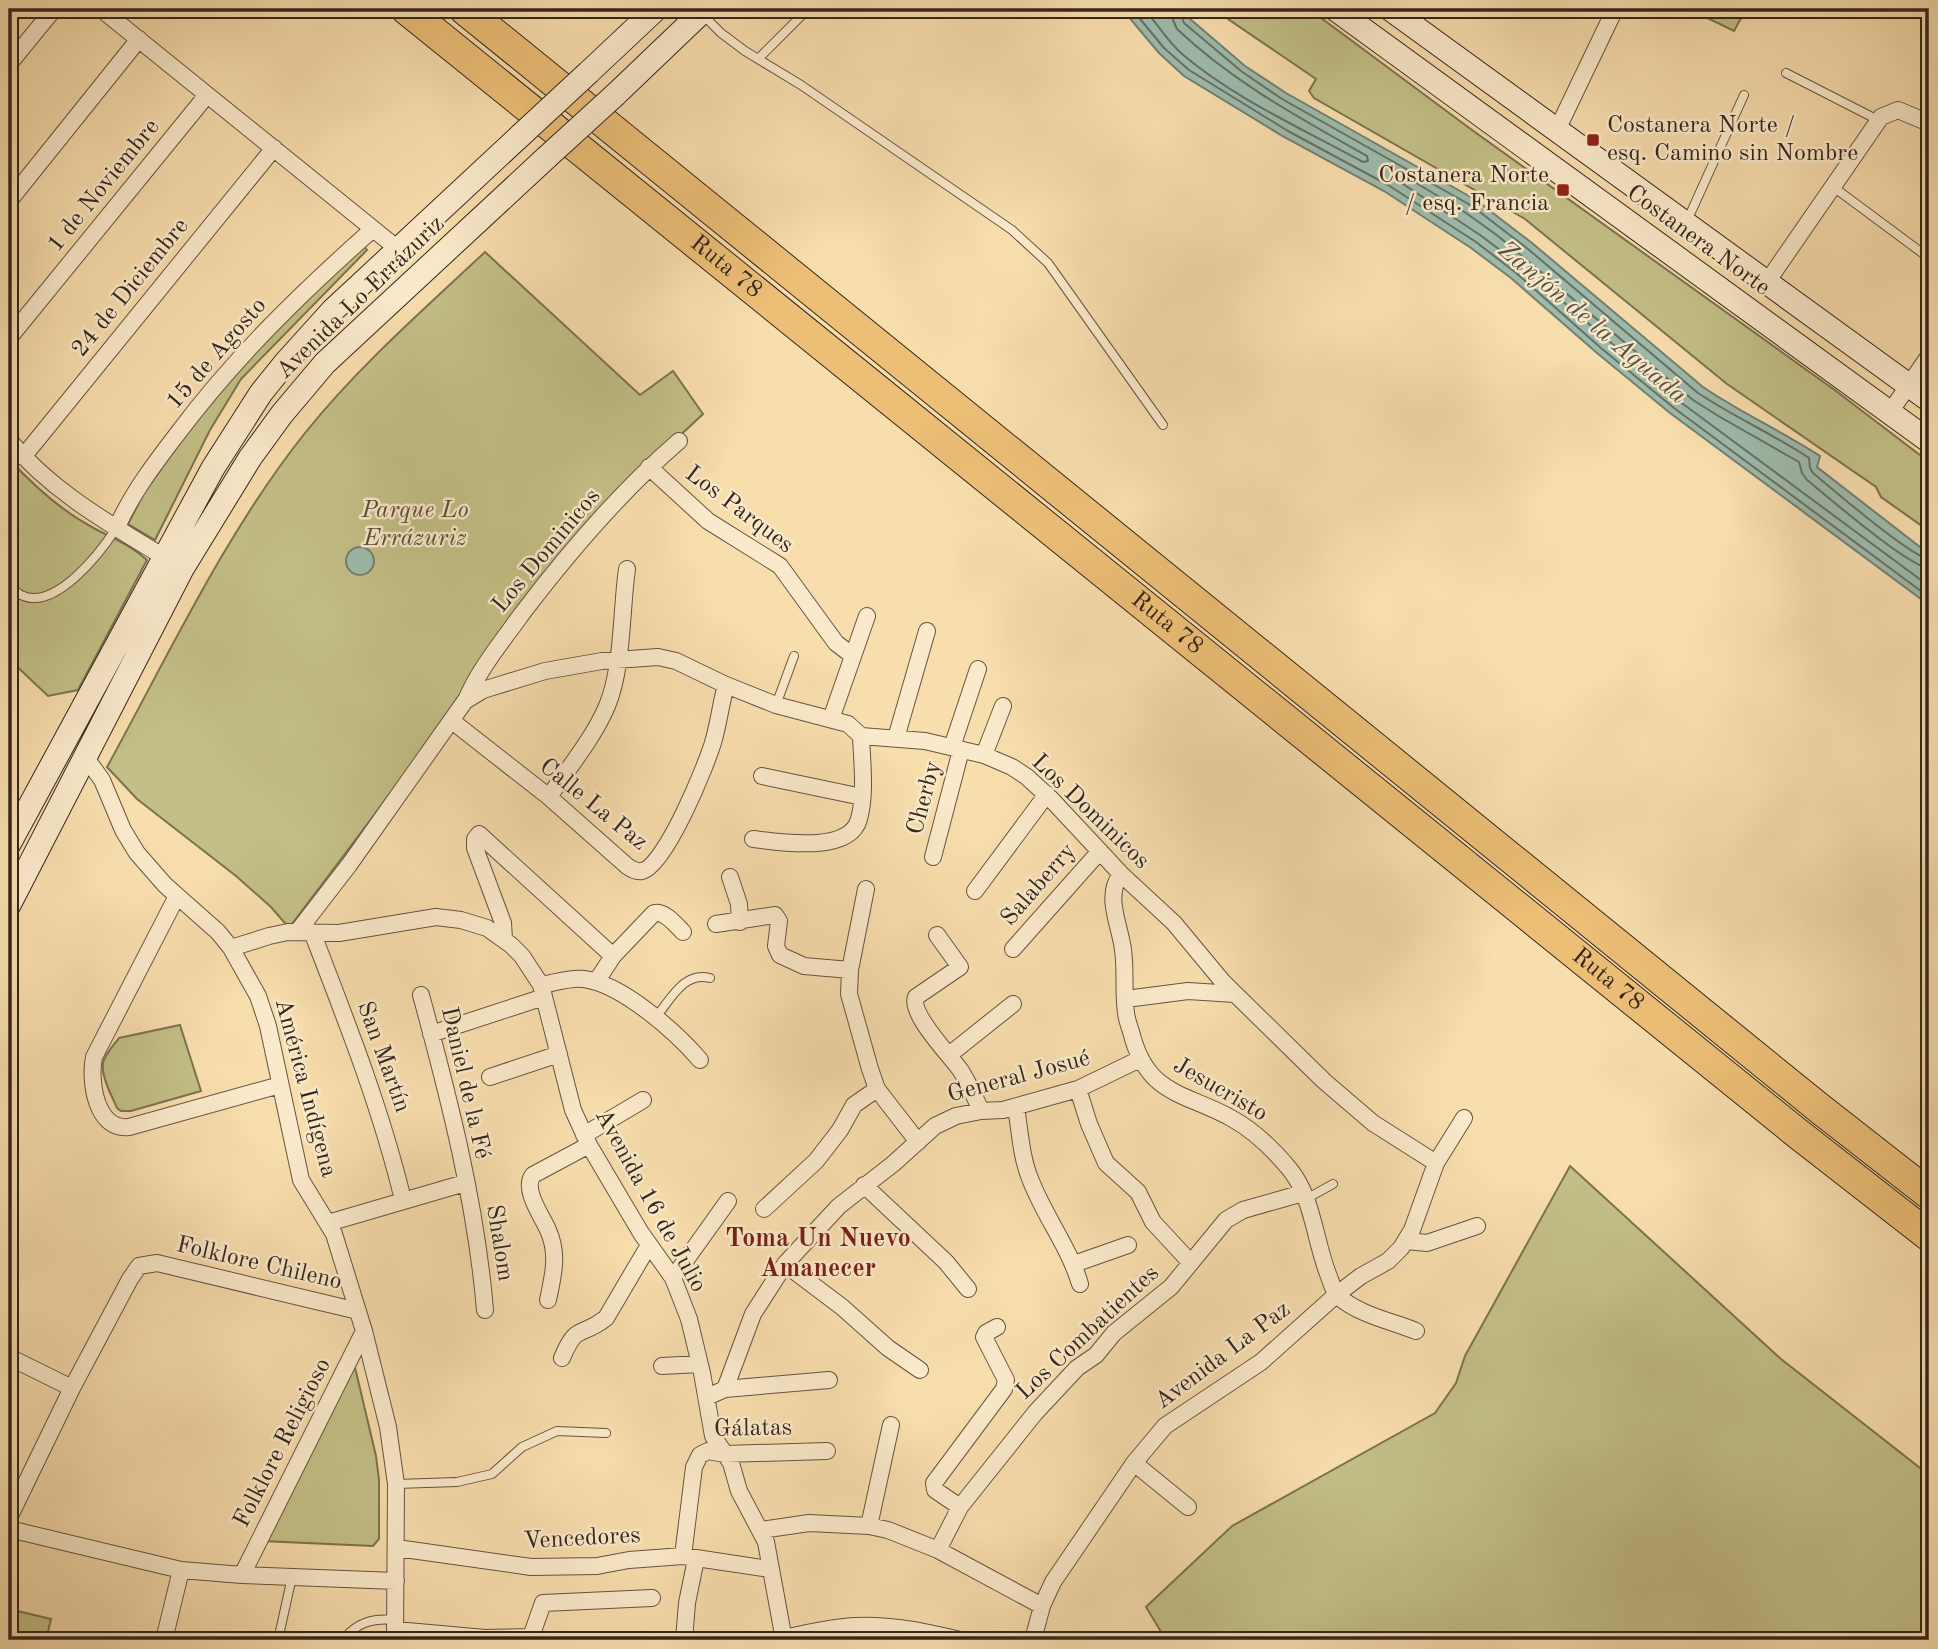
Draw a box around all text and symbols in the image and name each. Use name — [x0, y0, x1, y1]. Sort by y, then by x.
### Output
place label: Costanera Norte / esq. Camino sin Nombre — [1607, 114, 1858, 166]
street label: 1 de Noviembre — [43, 115, 165, 257]
marker: Costanera Norte / esq. Camino sin Nombre — [1585, 132, 1601, 148]
place label: Costanera Norte / esq. Francia — [1378, 164, 1549, 216]
street label: Costanera Norte — [1622, 181, 1774, 301]
marker: Costanera Norte / esq. Francia — [1555, 182, 1571, 198]
street label: Avenida Lo Errázuriz — [272, 212, 450, 384]
street label: 24 de Diciembre — [68, 214, 194, 362]
street label: Ruta 78 — [685, 231, 766, 303]
water label: Zanjón de la Aguada — [1493, 237, 1691, 409]
street label: 15 de Agosto — [162, 294, 272, 414]
street label: Los Parques — [681, 462, 797, 558]
street label: Los Dominicos — [488, 484, 606, 618]
park label: Parque Lo Errázuriz — [360, 499, 469, 551]
street label: Ruta 78 — [1126, 588, 1207, 660]
street label: Los Dominicos — [1026, 750, 1154, 874]
street label: Calle La Paz — [535, 754, 651, 856]
street label: Cherby — [904, 758, 946, 837]
street label: Salaberry — [997, 839, 1081, 931]
street label: Ruta 78 — [1567, 944, 1648, 1016]
street label: América Indígena — [270, 996, 340, 1180]
street label: San Martín — [352, 998, 414, 1116]
street label: Daniel de la Fé — [436, 1005, 494, 1161]
street label: General Josué — [945, 1046, 1093, 1108]
street label: Jesucristo — [1169, 1053, 1271, 1127]
street label: Avenida 16 de Julio — [590, 1105, 710, 1297]
street label: Shalom — [481, 1203, 517, 1283]
district label: Toma Un Nuevo Amanecer — [725, 1226, 911, 1282]
street label: Folklore Chileno — [174, 1233, 344, 1295]
street label: Los Combatientes — [1012, 1261, 1164, 1405]
street label: Avenida La Paz — [1151, 1298, 1295, 1414]
street label: Folklore Religioso — [230, 1355, 336, 1531]
street label: Gálatas — [714, 1416, 792, 1442]
street label: Vencedores — [523, 1524, 641, 1554]

